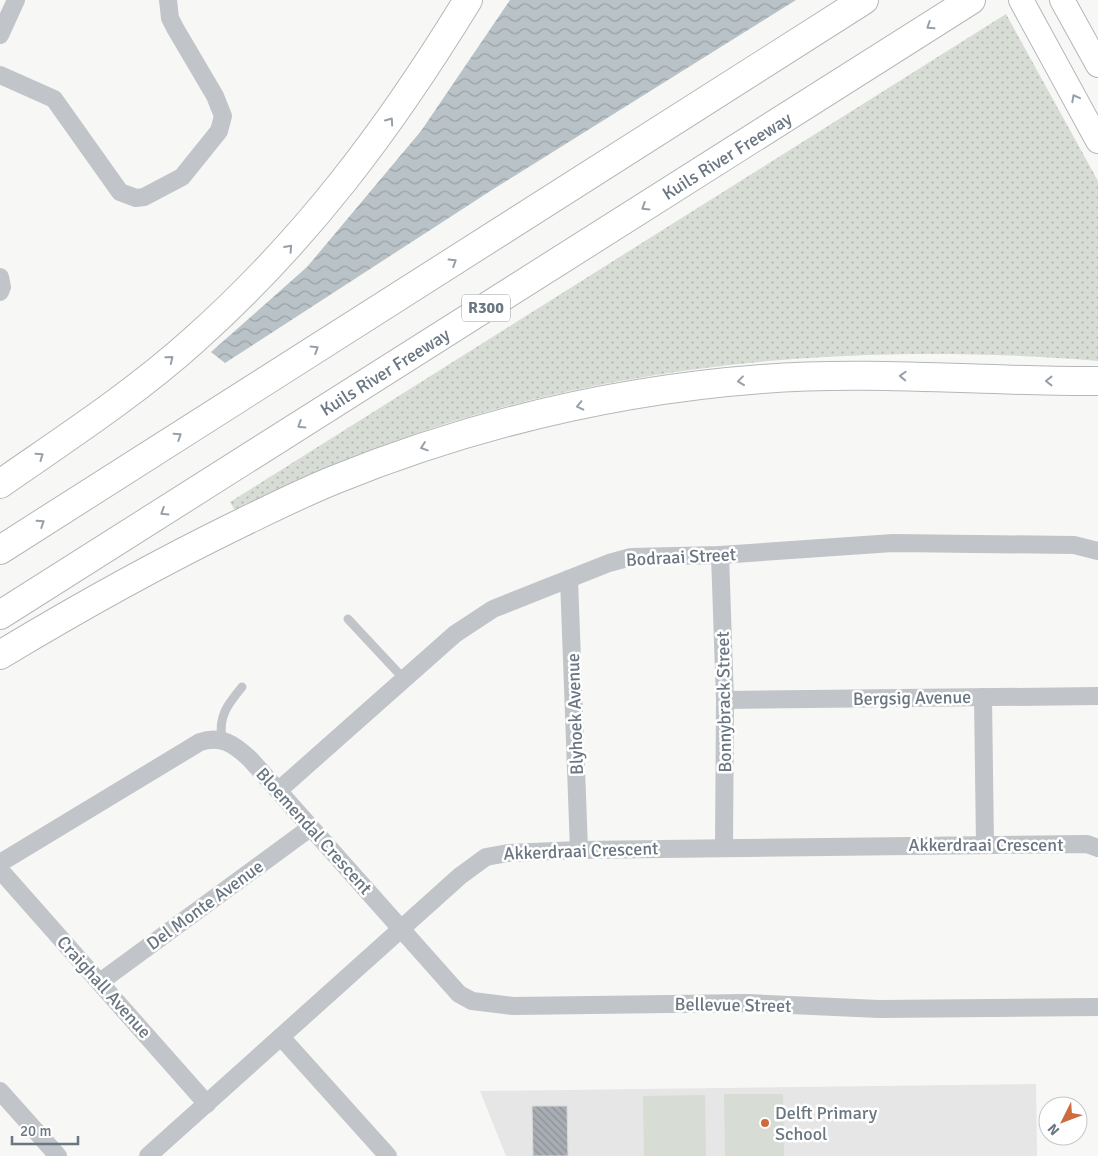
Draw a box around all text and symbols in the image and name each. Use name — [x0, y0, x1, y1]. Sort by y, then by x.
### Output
one-way arrow — [927, 20, 936, 30]
one-way arrow — [1071, 94, 1081, 103]
street label: Kuils River Freeway — [658, 107, 796, 205]
one-way arrow — [384, 117, 393, 127]
one-way arrow — [642, 201, 651, 210]
one-way arrow — [283, 245, 292, 254]
one-way arrow — [447, 259, 456, 269]
road number: R300 — [462, 294, 510, 322]
street label: Kuils River Freeway — [316, 323, 454, 421]
one-way arrow — [310, 346, 319, 355]
one-way arrow — [165, 356, 174, 365]
one-way arrow — [899, 370, 907, 381]
one-way arrow — [737, 375, 745, 386]
one-way arrow — [1045, 376, 1053, 386]
one-way arrow — [576, 400, 585, 410]
one-way arrow — [297, 419, 307, 428]
one-way arrow — [173, 432, 182, 442]
one-way arrow — [420, 442, 428, 452]
one-way arrow — [34, 453, 44, 462]
one-way arrow — [160, 505, 169, 515]
one-way arrow — [36, 520, 45, 530]
street label: Bodraai Street — [625, 543, 737, 571]
street label: Bonnybrack Street — [712, 631, 736, 773]
street label: Blyhoek Avenue — [562, 653, 588, 775]
street label: Bergsig Avenue — [853, 686, 971, 710]
street label: Bloemendal Crescent — [251, 763, 377, 899]
street label: Akkerdraai Crescent — [909, 834, 1063, 856]
street label: Akkerdraai Crescent — [503, 837, 659, 865]
street label: Del Monte Avenue — [142, 855, 268, 955]
street label: Craighall Avenue — [52, 931, 156, 1043]
street label: Bellevue Street — [674, 993, 792, 1017]
north arrow — [1038, 1096, 1088, 1146]
place label: Delft Primary School — [775, 1102, 878, 1145]
scale bar — [12, 1114, 79, 1146]
marker: Delft Primary School — [759, 1117, 771, 1129]
text: N — [1044, 1120, 1063, 1139]
text: 20 m — [20, 1122, 51, 1140]

